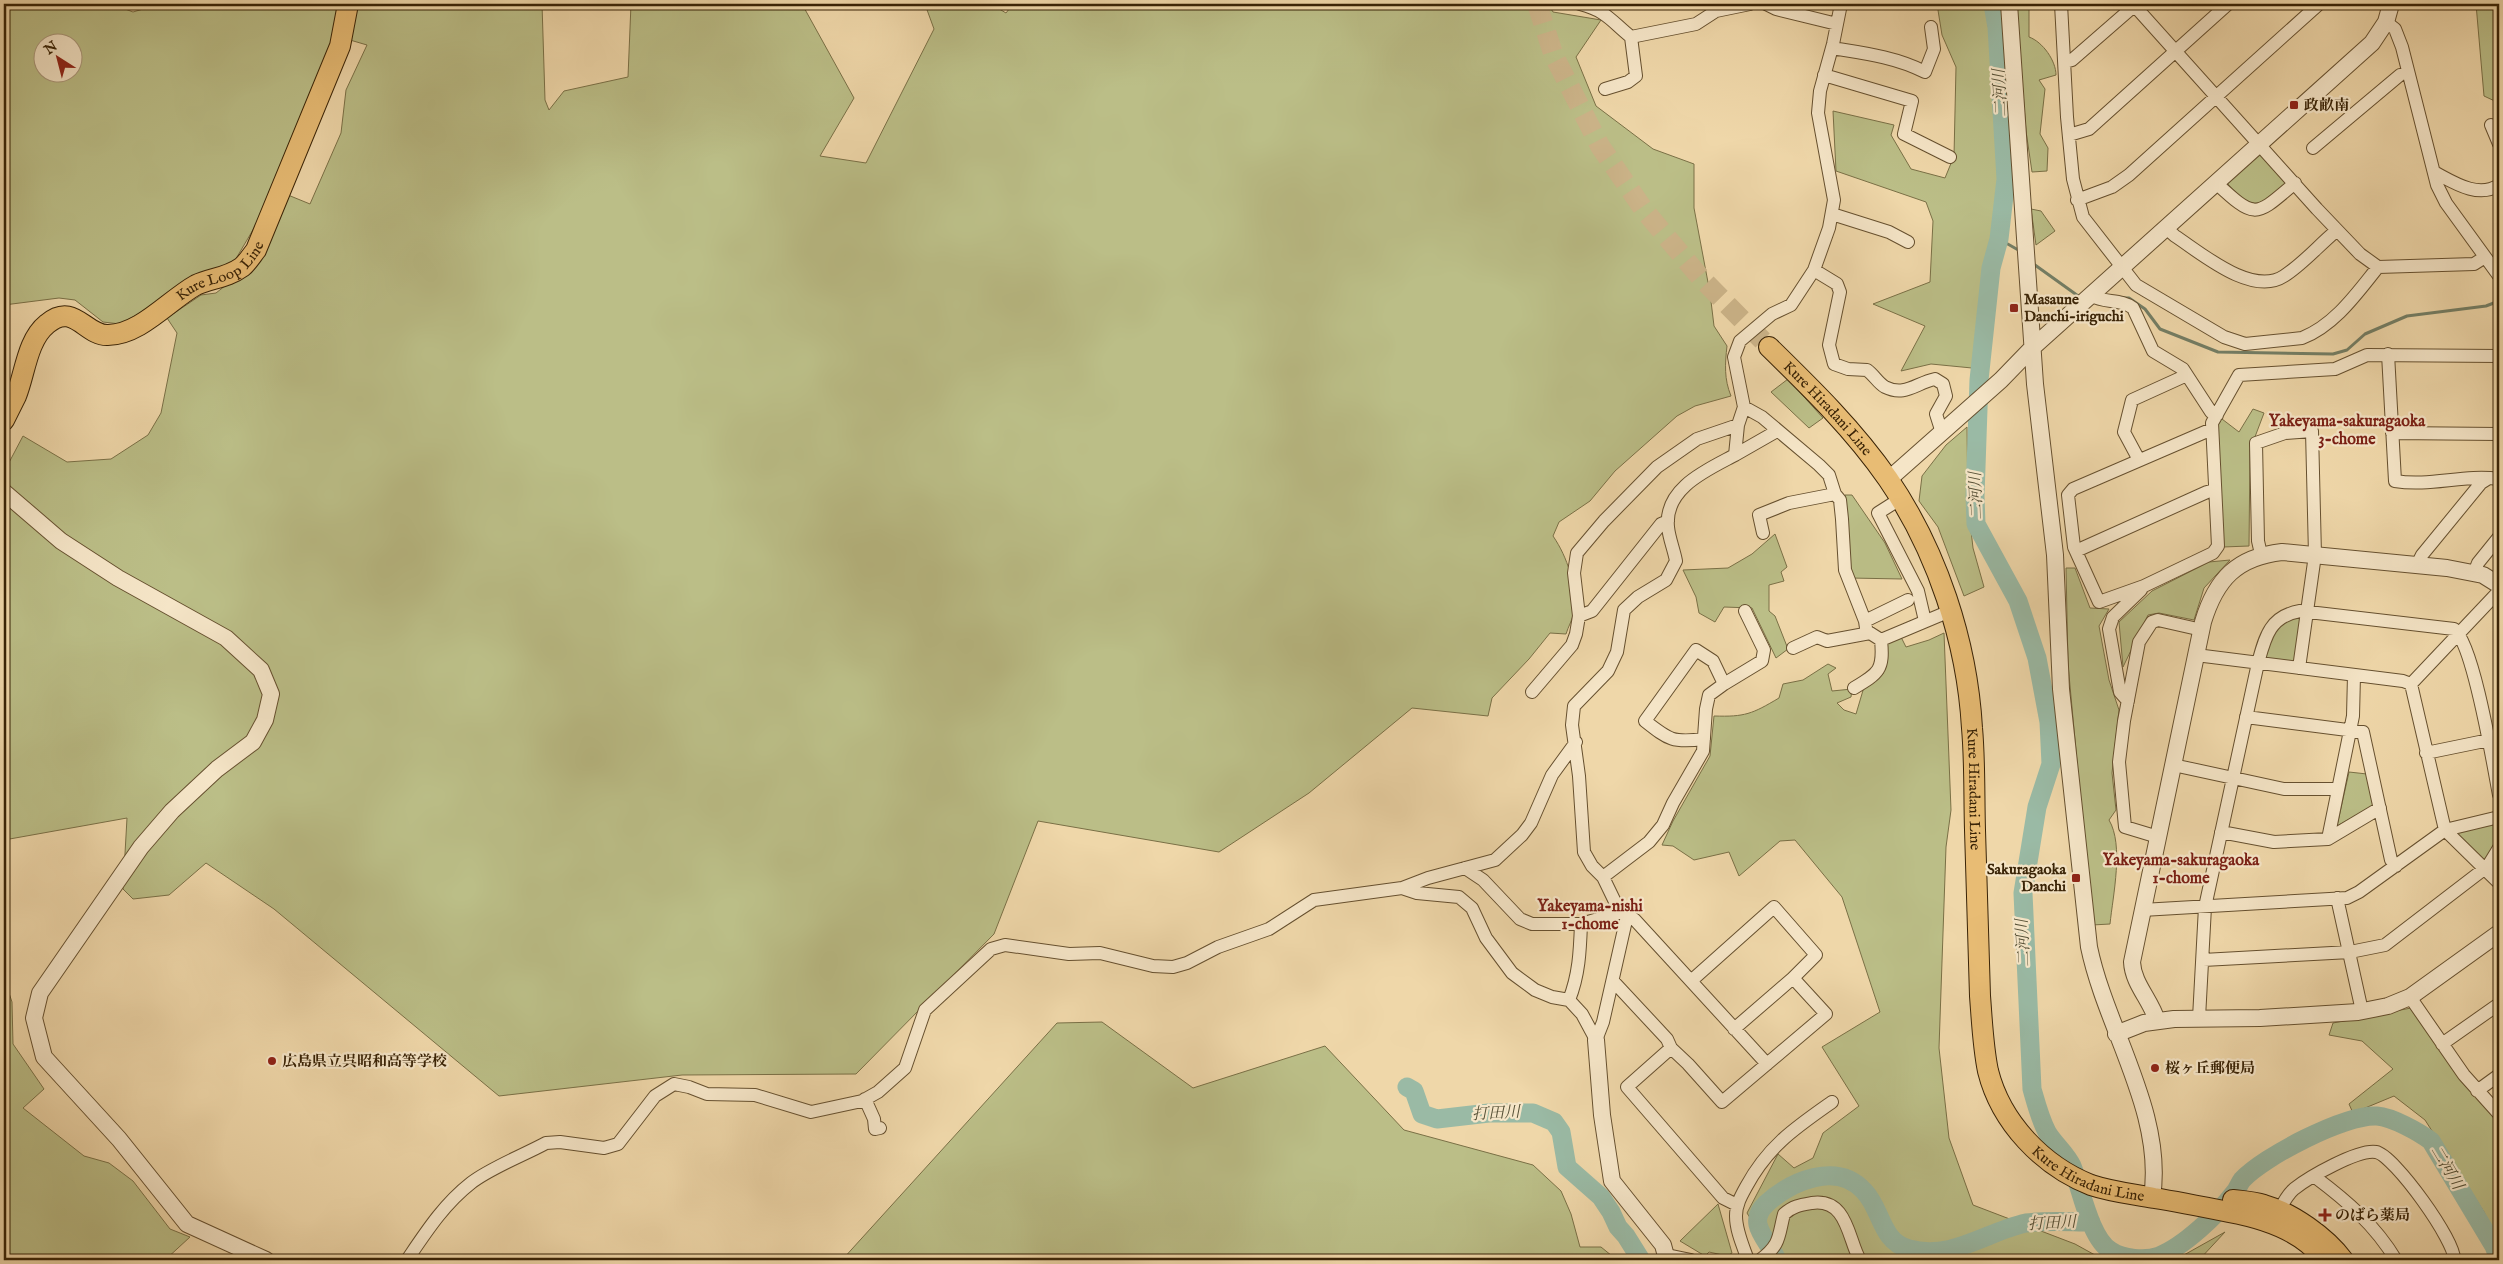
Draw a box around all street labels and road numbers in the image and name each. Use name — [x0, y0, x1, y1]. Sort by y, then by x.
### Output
street label: Kure Loop Line — [172, 238, 268, 305]
street label: Kure Hiradani Line — [1779, 357, 1877, 459]
street label: Kure Hiradani Line — [1963, 727, 1985, 851]
street label: Kure Hiradani Line — [2028, 1141, 2146, 1206]

